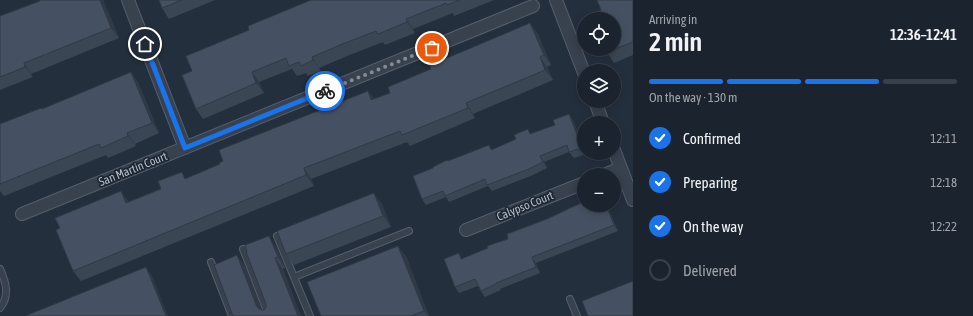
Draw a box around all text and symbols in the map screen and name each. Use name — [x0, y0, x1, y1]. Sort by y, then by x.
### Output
map controls — [577, 12, 621, 212]
button: locate — [577, 12, 621, 56]
text: Arriving in — [649, 12, 697, 27]
text: 12:36–12:41 — [890, 26, 957, 43]
pin — [128, 27, 162, 61]
text: 2 min — [649, 27, 702, 57]
pin — [415, 31, 449, 65]
icon: home — [134, 33, 156, 55]
icon: bag — [421, 37, 443, 59]
button: layers — [577, 64, 621, 108]
courier — [305, 71, 345, 111]
icon: bike — [314, 80, 336, 102]
text: On the way · 130 m — [649, 90, 737, 105]
button: + — [577, 116, 621, 160]
icon: check — [649, 127, 671, 149]
text: Confirmed — [683, 130, 741, 147]
text: 12:11 — [930, 131, 957, 146]
street label: San Martin Court — [97, 149, 170, 189]
button: − — [577, 168, 621, 212]
icon: check — [649, 171, 671, 193]
text: Preparing — [683, 174, 737, 191]
text: 12:18 — [930, 175, 957, 190]
street label: Calypso Court — [495, 188, 556, 224]
icon: check — [649, 215, 671, 237]
text: On the way — [683, 218, 744, 235]
text: 12:22 — [930, 219, 957, 234]
text: Delivered — [683, 262, 737, 279]

